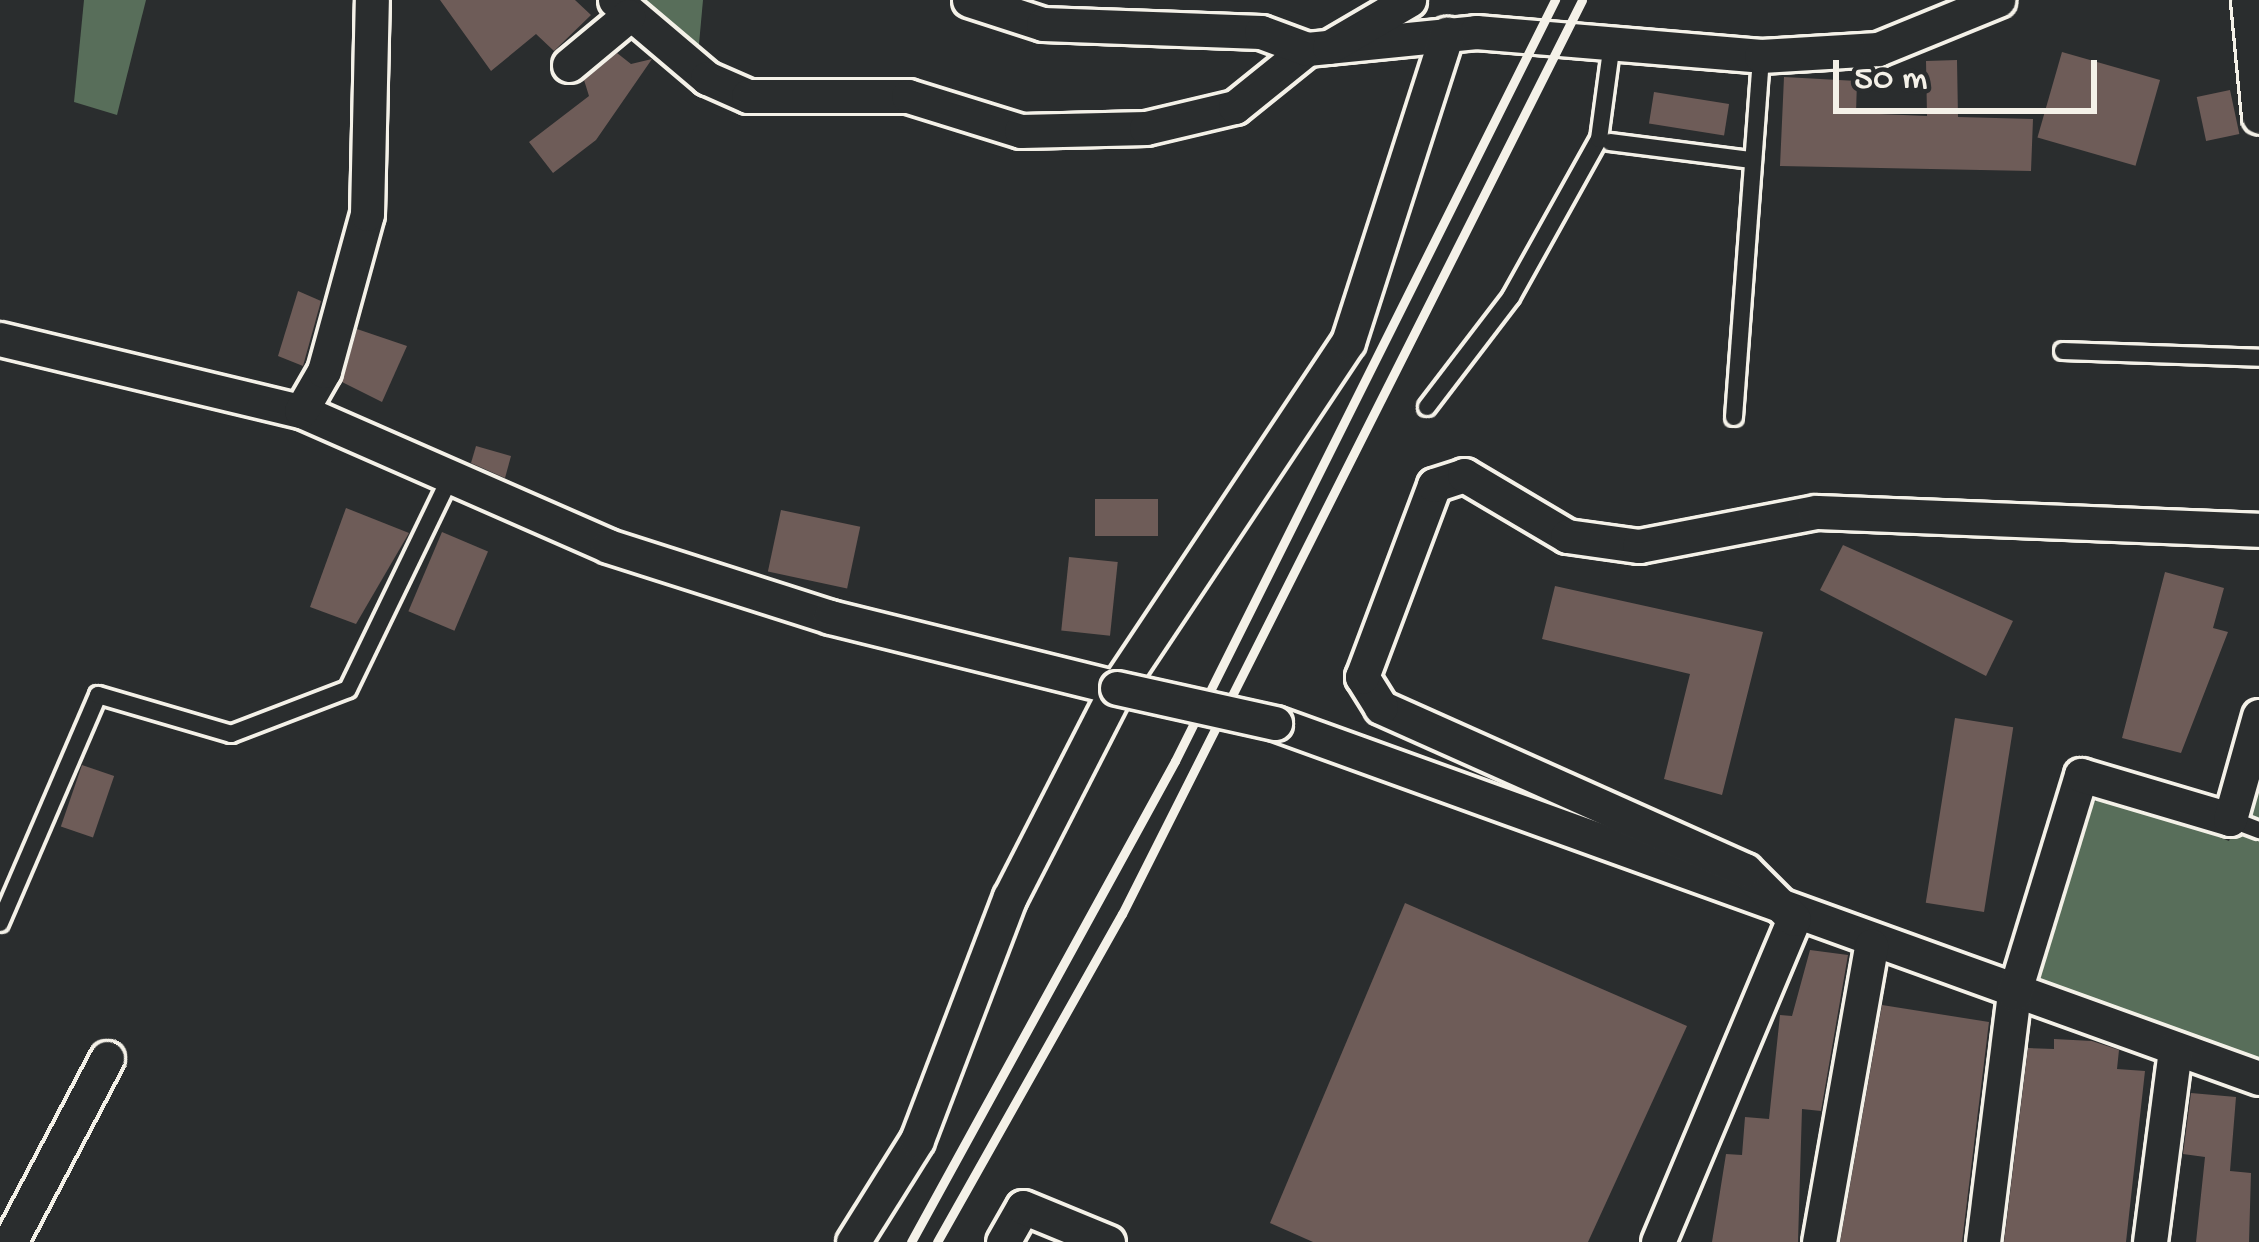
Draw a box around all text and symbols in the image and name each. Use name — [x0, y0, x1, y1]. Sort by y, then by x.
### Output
scale bar — [1839, 36, 2103, 110]
text: 50 m — [1854, 59, 1927, 102]

